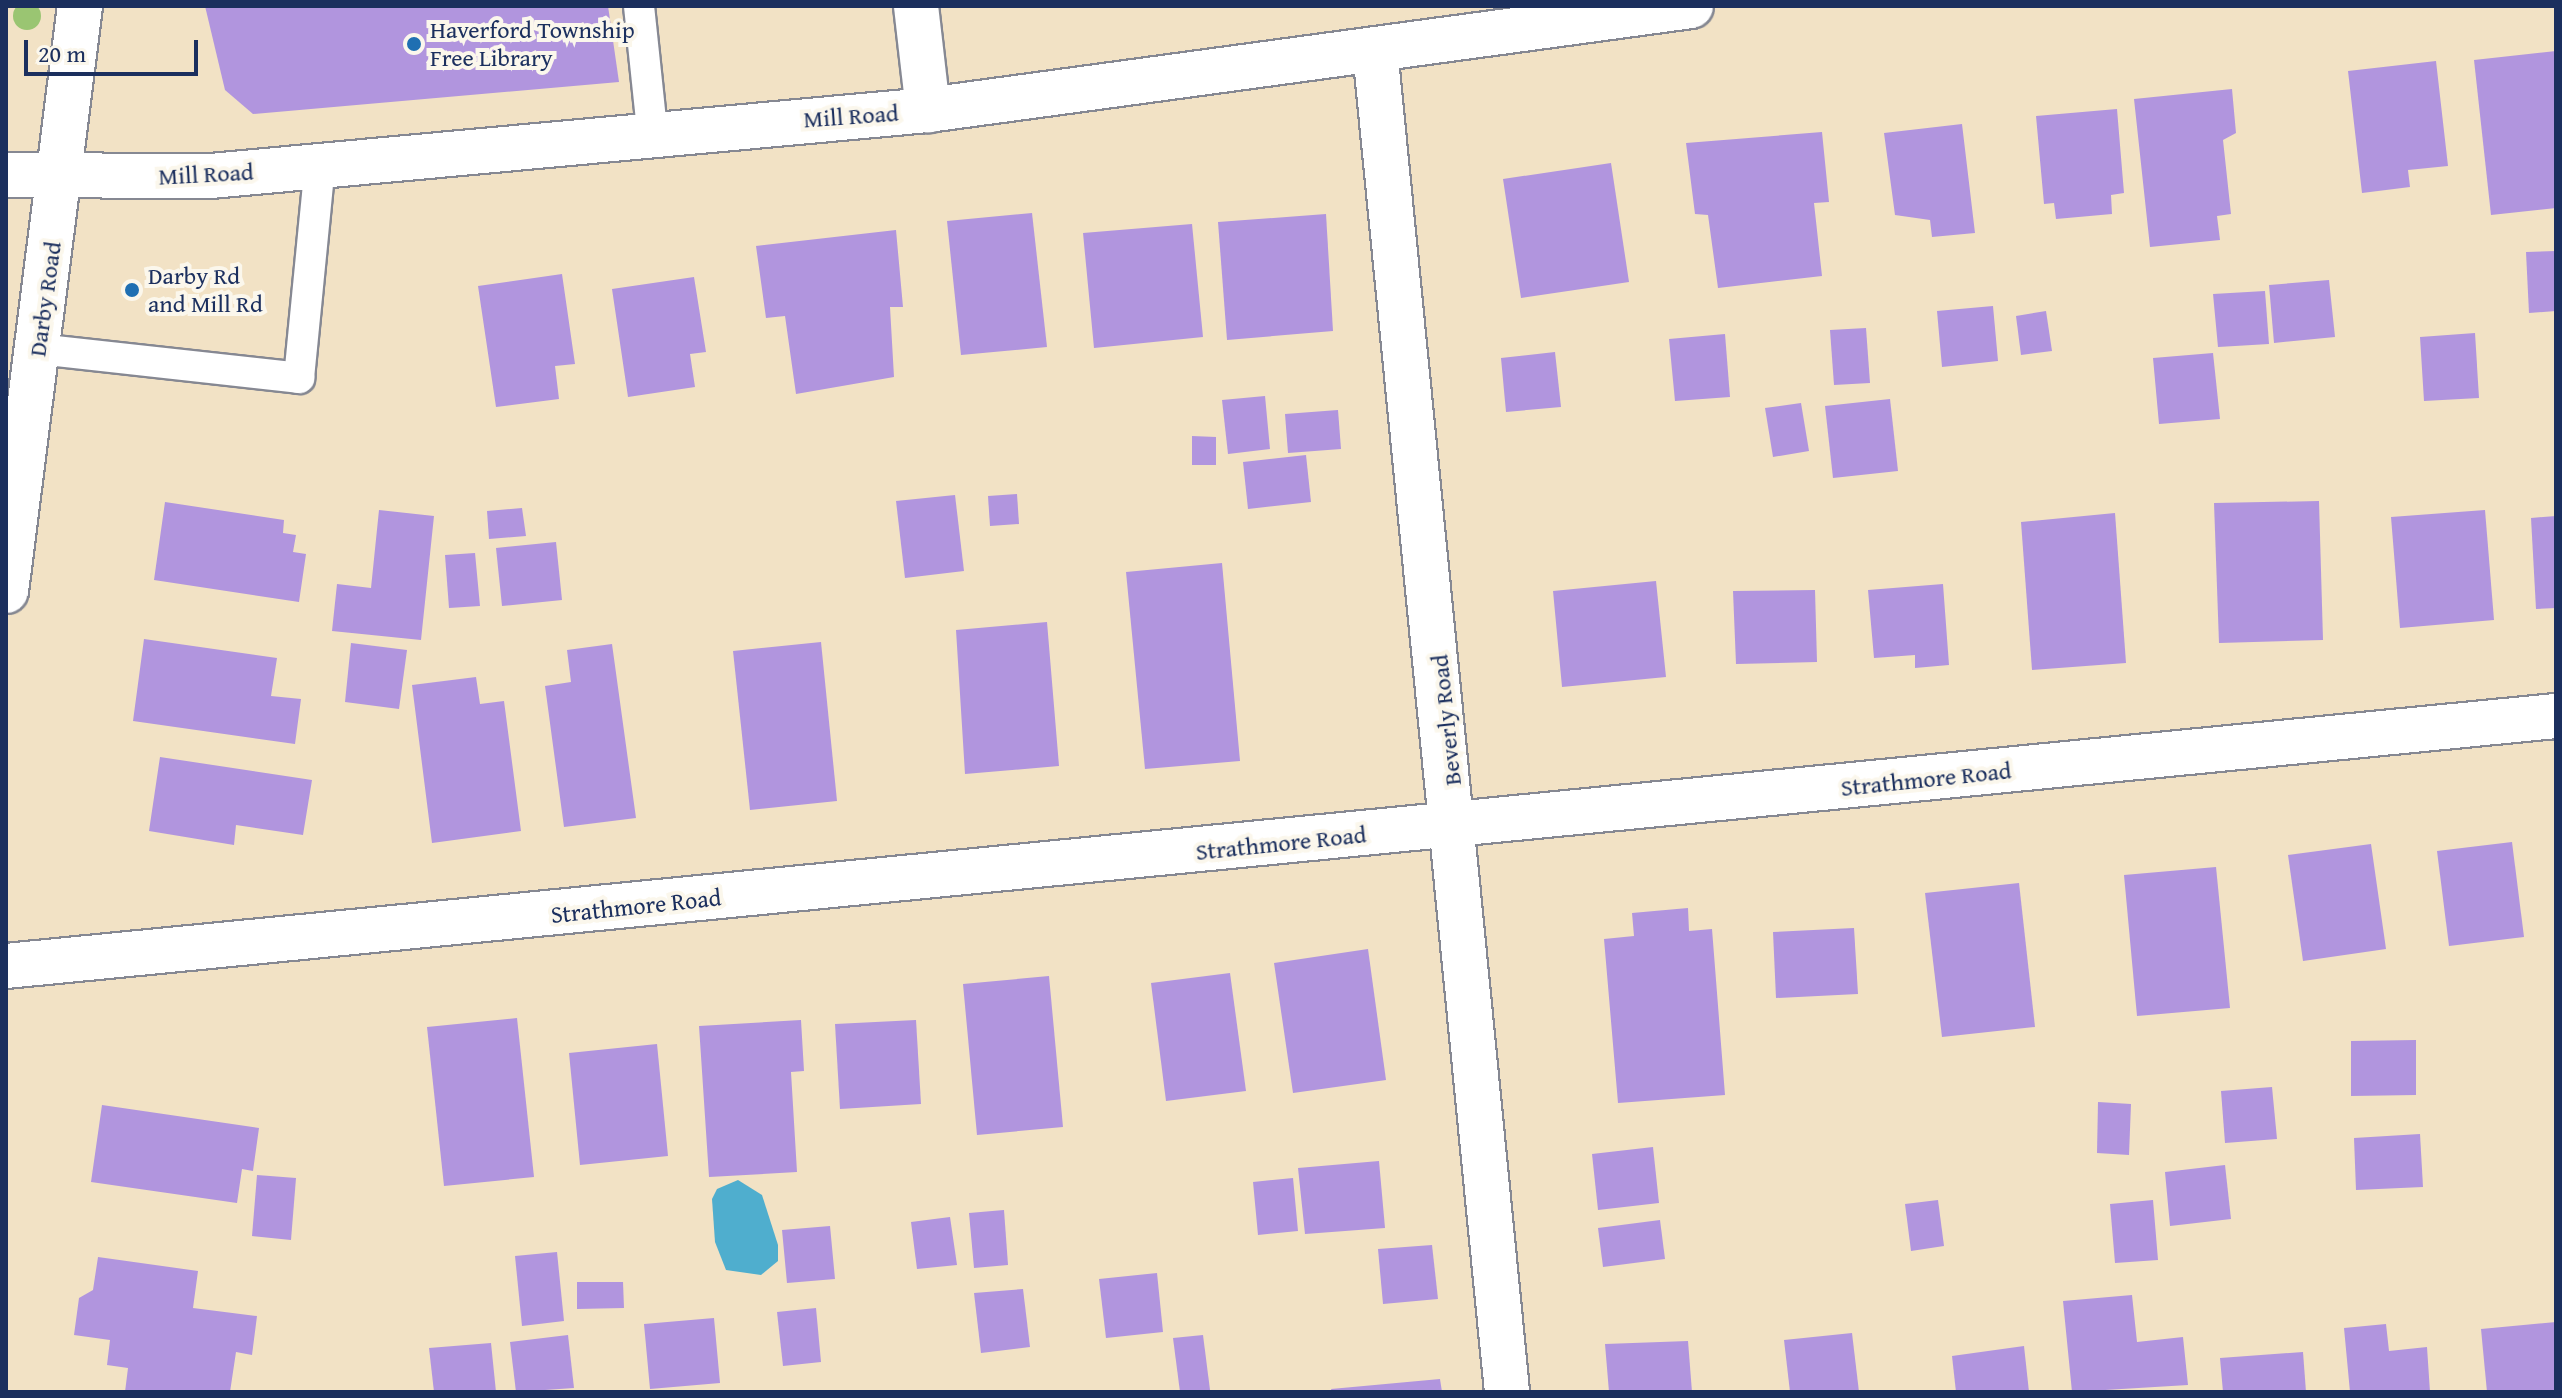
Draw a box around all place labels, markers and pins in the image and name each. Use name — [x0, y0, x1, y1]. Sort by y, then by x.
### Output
place label: Haverford Township Free Library — [430, 16, 635, 72]
marker: Haverford Township Free Library — [405, 35, 423, 53]
place label: Darby Rd and Mill Rd — [148, 262, 263, 318]
marker: Darby Rd and Mill Rd — [123, 281, 141, 299]

